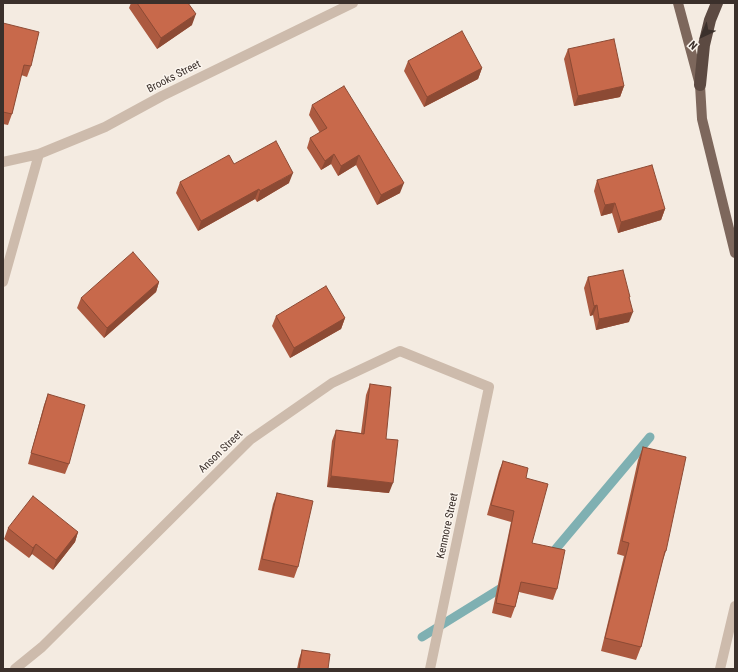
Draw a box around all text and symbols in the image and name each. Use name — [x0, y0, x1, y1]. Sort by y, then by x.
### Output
north arrow — [682, 16, 722, 56]
text: N — [686, 38, 700, 52]
street label: Brooks Street — [145, 58, 203, 96]
street label: Anson Street — [196, 428, 246, 476]
street label: Kenmore Street — [435, 492, 461, 560]

